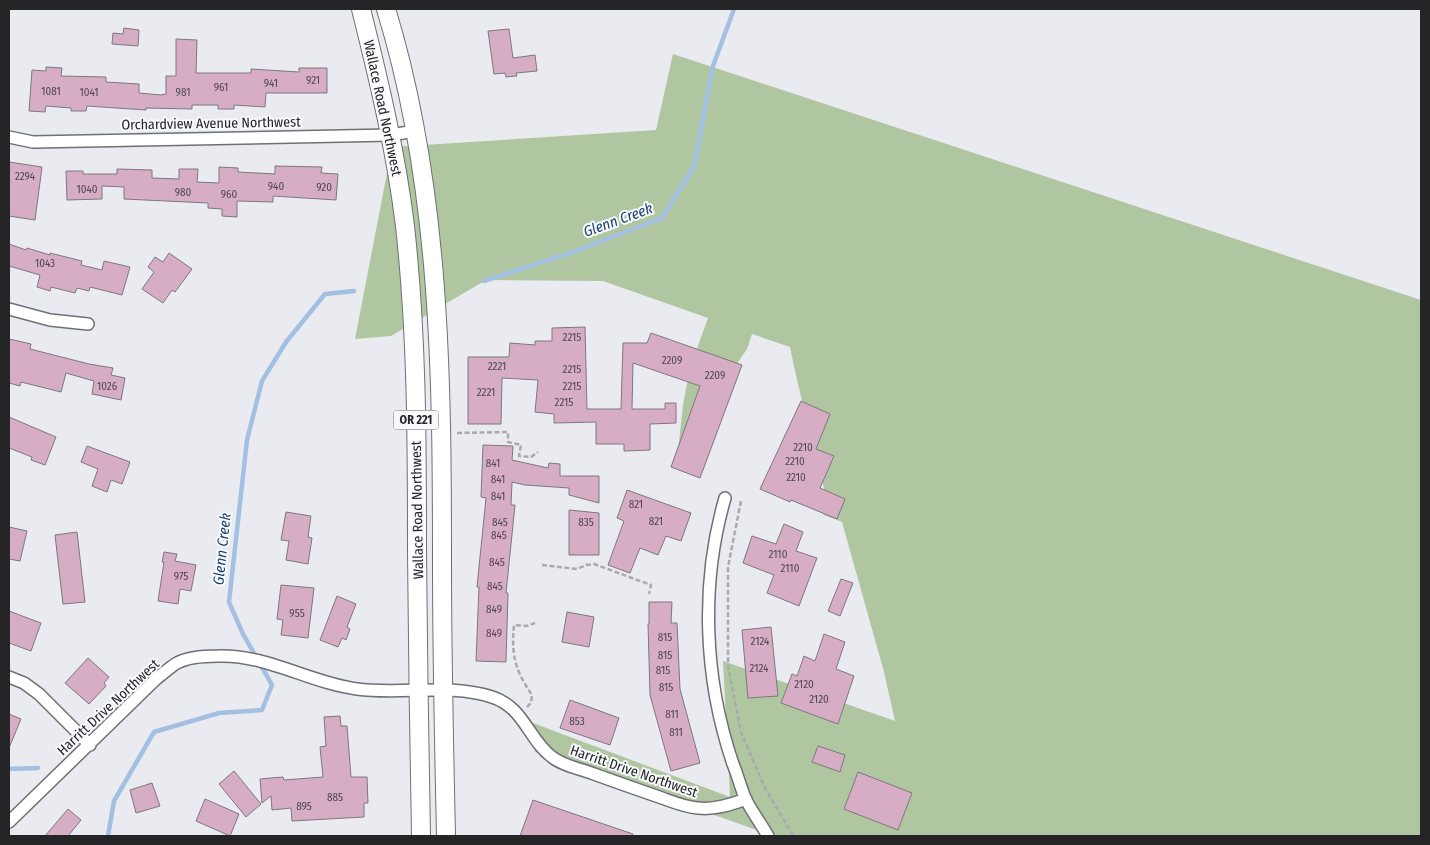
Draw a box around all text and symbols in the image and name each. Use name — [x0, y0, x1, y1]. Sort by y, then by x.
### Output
street label: Wallace Road Northwest — [360, 39, 405, 178]
house number: 921 — [306, 74, 320, 87]
house number: 941 — [264, 77, 278, 90]
house number: 961 — [214, 81, 228, 94]
house number: 1081 — [41, 85, 61, 98]
house number: 1041 — [79, 86, 99, 99]
house number: 981 — [176, 86, 190, 99]
street label: Orchardview Avenue Northwest — [121, 113, 301, 134]
house number: 2294 — [15, 170, 36, 183]
house number: 940 — [268, 180, 284, 193]
house number: 920 — [316, 181, 332, 194]
house number: 1040 — [76, 183, 98, 196]
house number: 980 — [175, 186, 192, 199]
house number: 960 — [221, 188, 238, 201]
water label: Glenn Creek — [581, 199, 656, 241]
house number: 1043 — [35, 257, 55, 270]
house number: 2215 — [563, 331, 581, 344]
house number: 2209 — [662, 354, 682, 367]
house number: 2221 — [488, 360, 506, 373]
house number: 2215 — [563, 363, 581, 376]
house number: 2209 — [705, 369, 725, 382]
house number: 1026 — [97, 380, 118, 393]
house number: 2215 — [563, 380, 581, 393]
house number: 2221 — [477, 386, 495, 399]
house number: 2215 — [555, 396, 573, 409]
road number: OR 221 — [394, 410, 438, 430]
street label: Wallace Road Northwest — [408, 440, 427, 579]
house number: 2210 — [793, 441, 813, 454]
house number: 2210 — [785, 455, 805, 468]
house number: 841 — [486, 457, 500, 470]
house number: 2210 — [786, 471, 806, 484]
house number: 841 — [491, 473, 505, 486]
house number: 841 — [491, 490, 505, 503]
house number: 821 — [629, 498, 643, 511]
water label: Glenn Creek — [209, 512, 235, 586]
house number: 821 — [649, 515, 663, 528]
house number: 845 — [492, 516, 508, 529]
house number: 835 — [578, 516, 594, 529]
house number: 845 — [491, 529, 507, 542]
house number: 2110 — [769, 548, 788, 561]
house number: 845 — [489, 556, 505, 569]
house number: 2110 — [781, 562, 800, 575]
house number: 975 — [174, 570, 188, 583]
house number: 845 — [487, 580, 503, 593]
house number: 849 — [486, 603, 502, 616]
house number: 955 — [289, 607, 305, 620]
house number: 849 — [486, 627, 502, 640]
house number: 815 — [658, 631, 672, 644]
house number: 2124 — [751, 635, 770, 648]
house number: 815 — [658, 649, 672, 662]
street label: Harritt Drive Northwest — [54, 655, 163, 759]
house number: 2124 — [750, 662, 769, 675]
house number: 815 — [656, 664, 670, 677]
house number: 2120 — [794, 678, 814, 691]
house number: 815 — [659, 681, 673, 694]
house number: 2120 — [809, 693, 829, 706]
house number: 811 — [665, 708, 679, 721]
house number: 853 — [569, 715, 585, 728]
house number: 811 — [669, 726, 683, 739]
street label: Harritt Drive Northwest — [568, 742, 700, 801]
house number: 885 — [327, 791, 343, 804]
house number: 895 — [296, 800, 312, 813]

